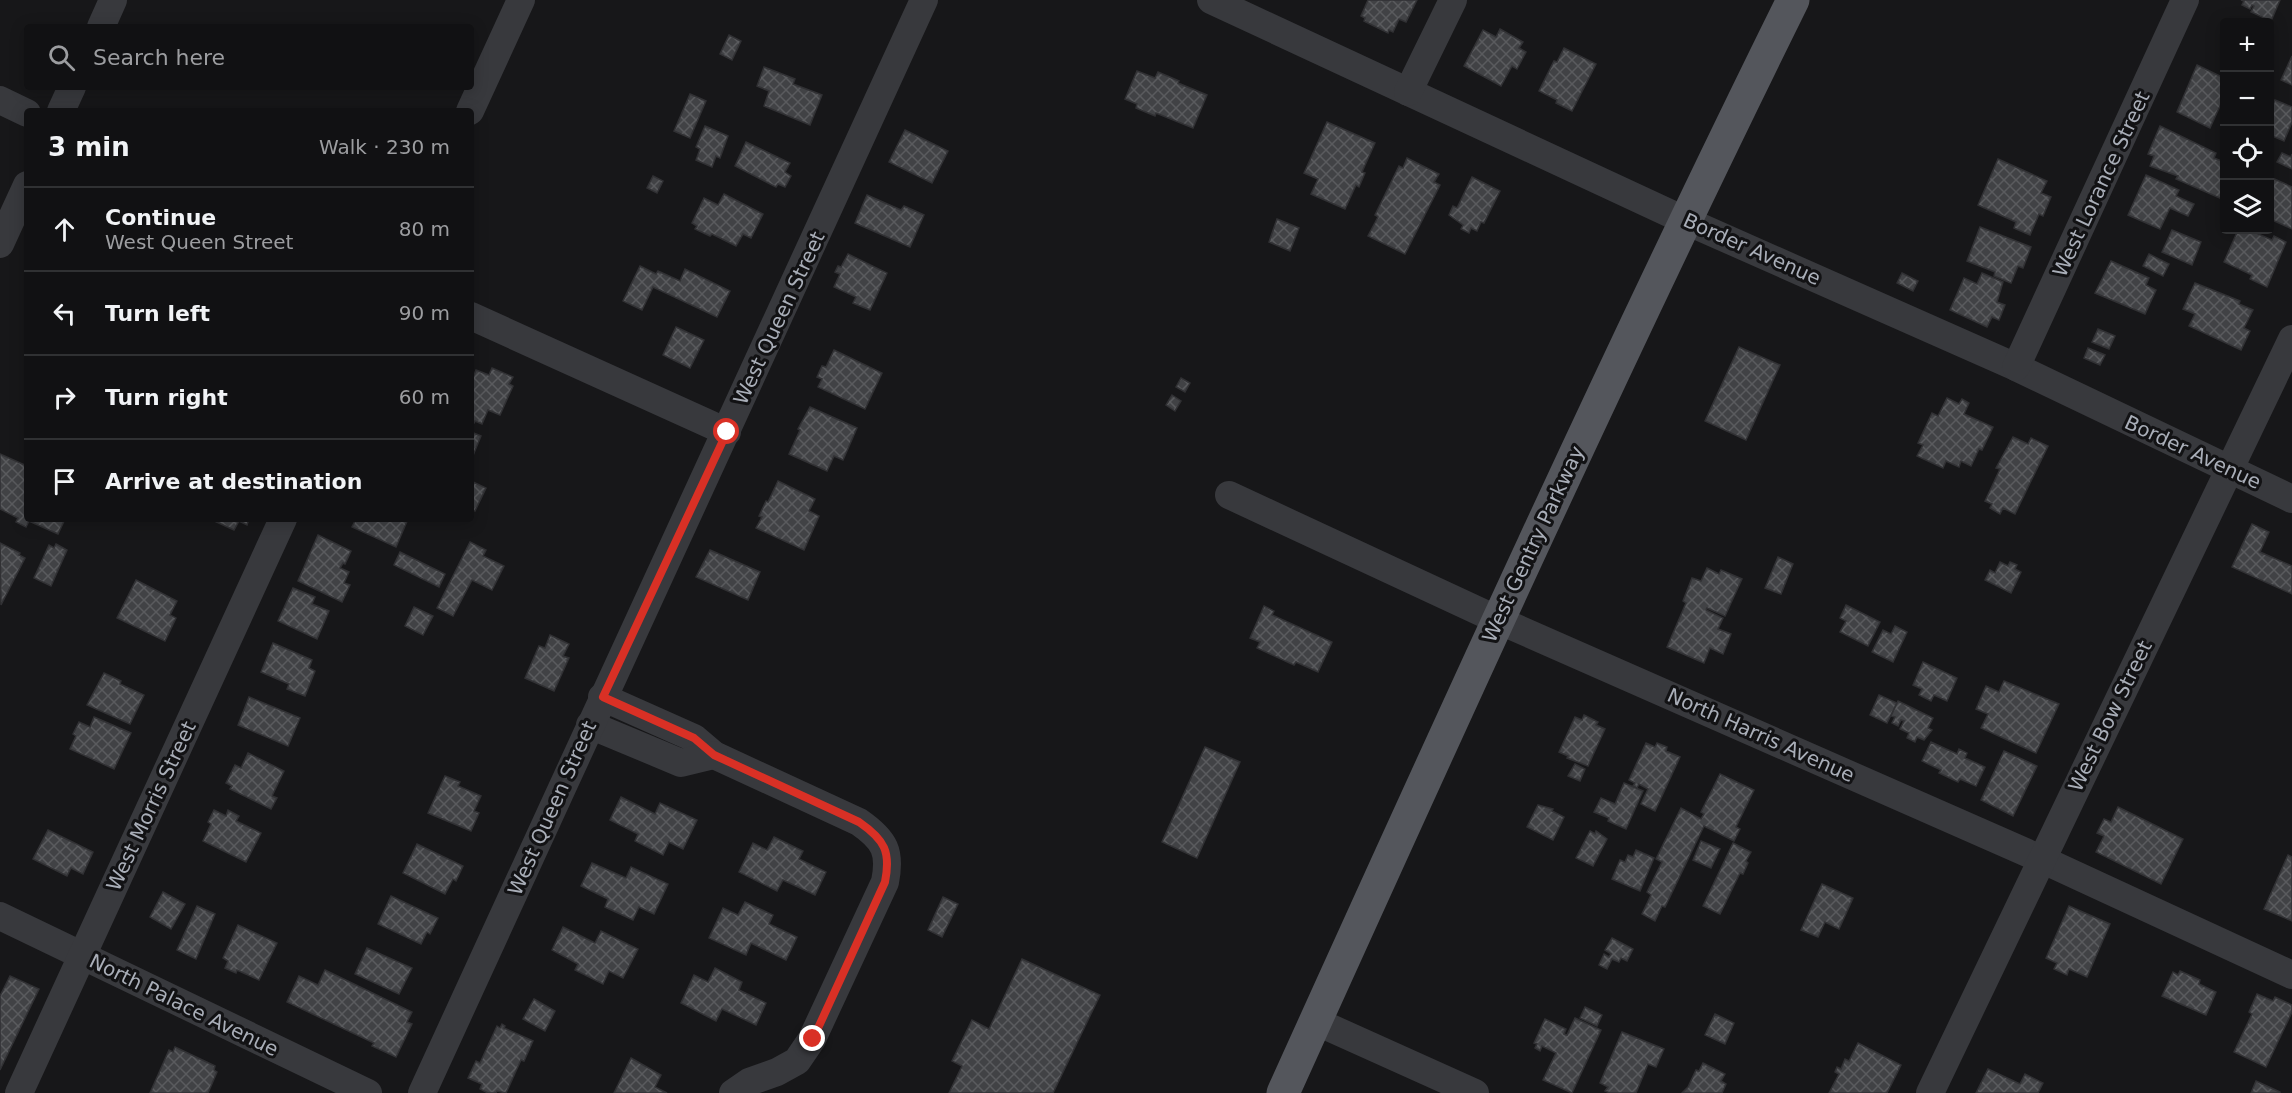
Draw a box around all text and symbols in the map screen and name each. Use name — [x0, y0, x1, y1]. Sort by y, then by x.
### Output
map controls — [2220, 18, 2274, 234]
button: + — [2220, 18, 2274, 72]
search box — [24, 24, 474, 90]
icon: search — [45, 41, 78, 74]
text: Search here — [93, 45, 225, 70]
button: − — [2220, 72, 2274, 126]
street label: West Lorance Street — [2047, 87, 2155, 281]
button: locate — [2220, 126, 2274, 180]
text: 3 min — [48, 132, 130, 162]
text: Walk · 230 m — [319, 135, 450, 159]
button: layers — [2220, 180, 2274, 234]
text: Continue — [105, 205, 216, 230]
street label: Border Avenue — [1680, 208, 1824, 290]
icon: ahead — [48, 213, 81, 246]
text: 80 m — [399, 217, 450, 241]
street label: West Queen Street — [728, 227, 830, 408]
text: West Queen Street — [105, 230, 293, 254]
icon: left — [48, 297, 81, 330]
text: Turn left — [105, 301, 210, 326]
text: 90 m — [399, 301, 450, 325]
icon: right — [48, 381, 81, 414]
text: Turn right — [105, 385, 228, 410]
text: 60 m — [399, 385, 450, 409]
street label: Border Avenue — [2121, 410, 2265, 494]
route start — [713, 418, 739, 444]
street label: West Gentry Parkway — [1477, 442, 1589, 646]
icon: arrive — [48, 465, 81, 498]
text: Arrive at destination — [105, 469, 362, 494]
street label: West Bow Street — [2063, 636, 2157, 795]
street label: North Harris Avenue — [1664, 683, 1858, 787]
street label: West Morris Street — [101, 717, 201, 895]
street label: West Queen Street — [503, 717, 601, 899]
street label: North Palace Avenue — [85, 949, 283, 1061]
route end — [799, 1025, 825, 1051]

